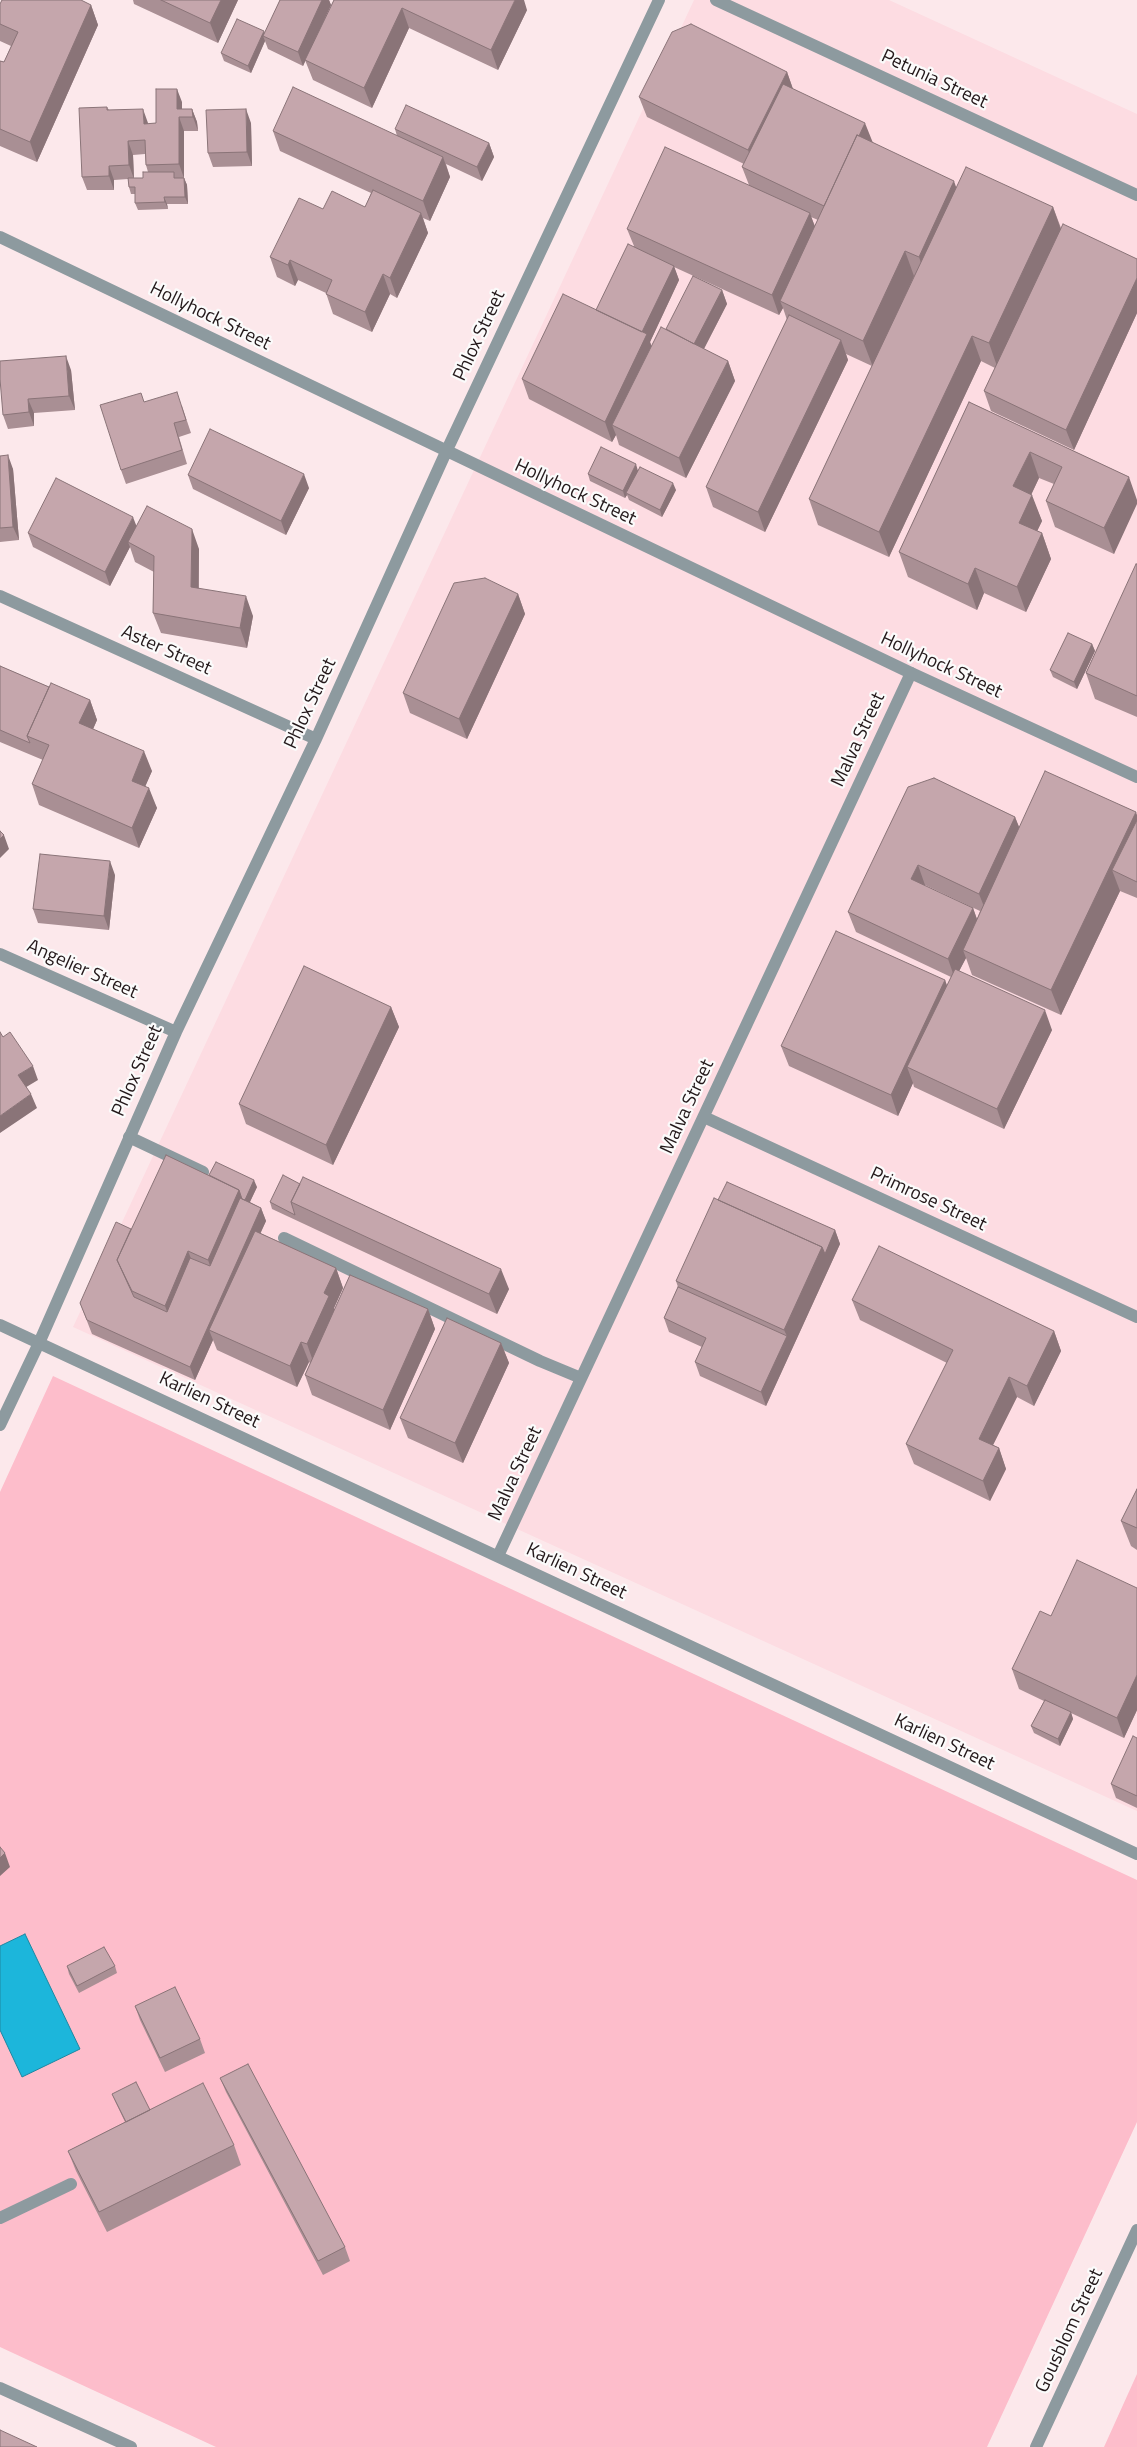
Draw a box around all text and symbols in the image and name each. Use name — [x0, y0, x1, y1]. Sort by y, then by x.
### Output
street label: Petunia Street — [877, 45, 991, 115]
street label: Hollyhock Street — [146, 278, 274, 356]
street label: Phlox Street — [449, 287, 511, 385]
street label: Hollyhock Street — [511, 455, 639, 531]
street label: Aster Street — [117, 621, 215, 681]
street label: Hollyhock Street — [877, 628, 1005, 704]
street label: Phlox Street — [280, 655, 342, 753]
street label: Malva Street — [827, 689, 891, 791]
street label: Angelier Street — [23, 935, 141, 1005]
street label: Phlox Street — [108, 1022, 168, 1120]
street label: Malva Street — [656, 1056, 720, 1158]
street label: Primrose Street — [866, 1163, 990, 1237]
street label: Karlien Street — [155, 1368, 263, 1434]
street label: Malva Street — [484, 1423, 548, 1525]
street label: Karlien Street — [522, 1539, 630, 1605]
street label: Karlien Street — [890, 1710, 998, 1776]
street label: Gousblom Street — [1031, 2265, 1109, 2397]

